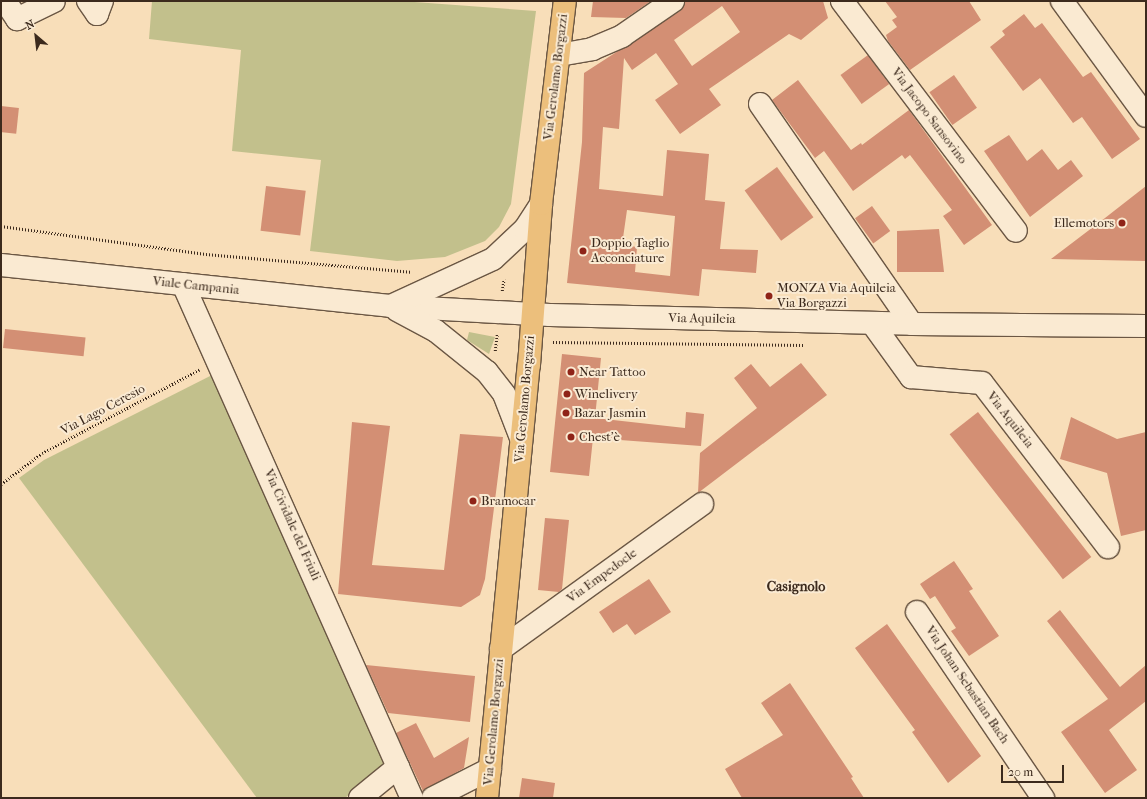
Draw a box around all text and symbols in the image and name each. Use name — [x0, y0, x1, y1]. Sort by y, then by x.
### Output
street label: Via Gerolamo Borgazzi — [541, 13, 571, 141]
north arrow — [16, 16, 56, 56]
text: N — [23, 17, 37, 33]
street label: Via Jacopo Sansovino — [888, 65, 970, 167]
place label: Ellemotors — [1054, 215, 1114, 231]
marker: Ellemotors — [1117, 218, 1127, 228]
place label: Doppio Taglio Acconciature — [591, 236, 669, 267]
marker: Doppio Taglio Acconciature — [578, 246, 588, 256]
street label: Viale Campania — [152, 274, 240, 298]
place label: MONZA Via Aquileia Via Borgazzi — [777, 281, 896, 312]
marker: MONZA Via Aquileia Via Borgazzi — [764, 291, 774, 301]
street label: Via Aquileia — [668, 311, 736, 327]
street label: Via Gerolamo Borgazzi — [512, 335, 538, 463]
place label: Near Tattoo — [579, 364, 646, 380]
marker: Near Tattoo — [566, 367, 576, 377]
street label: Via Lago Ceresio — [58, 381, 148, 439]
place label: Winelivery — [575, 386, 638, 402]
marker: Winelivery — [562, 389, 572, 399]
street label: Via Aquileia — [983, 389, 1037, 451]
place label: Bazar Jasmin — [574, 405, 646, 421]
marker: Bazar Jasmin — [561, 408, 571, 418]
place label: Chest'è — [579, 429, 620, 445]
marker: Chest'è — [566, 432, 576, 442]
street label: Via Cividale del Friuli — [260, 467, 324, 583]
place label: Bramocar — [481, 493, 536, 509]
marker: Bramocar — [468, 496, 478, 506]
street label: Via Empedocle — [564, 545, 640, 607]
district label: Casignolo — [767, 579, 825, 595]
street label: Via Johan Sebastian Bach — [922, 623, 1012, 747]
street label: Via Gerolamo Borgazzi — [481, 658, 507, 786]
scale bar — [1003, 757, 1066, 783]
text: 20 m — [1008, 765, 1033, 779]

